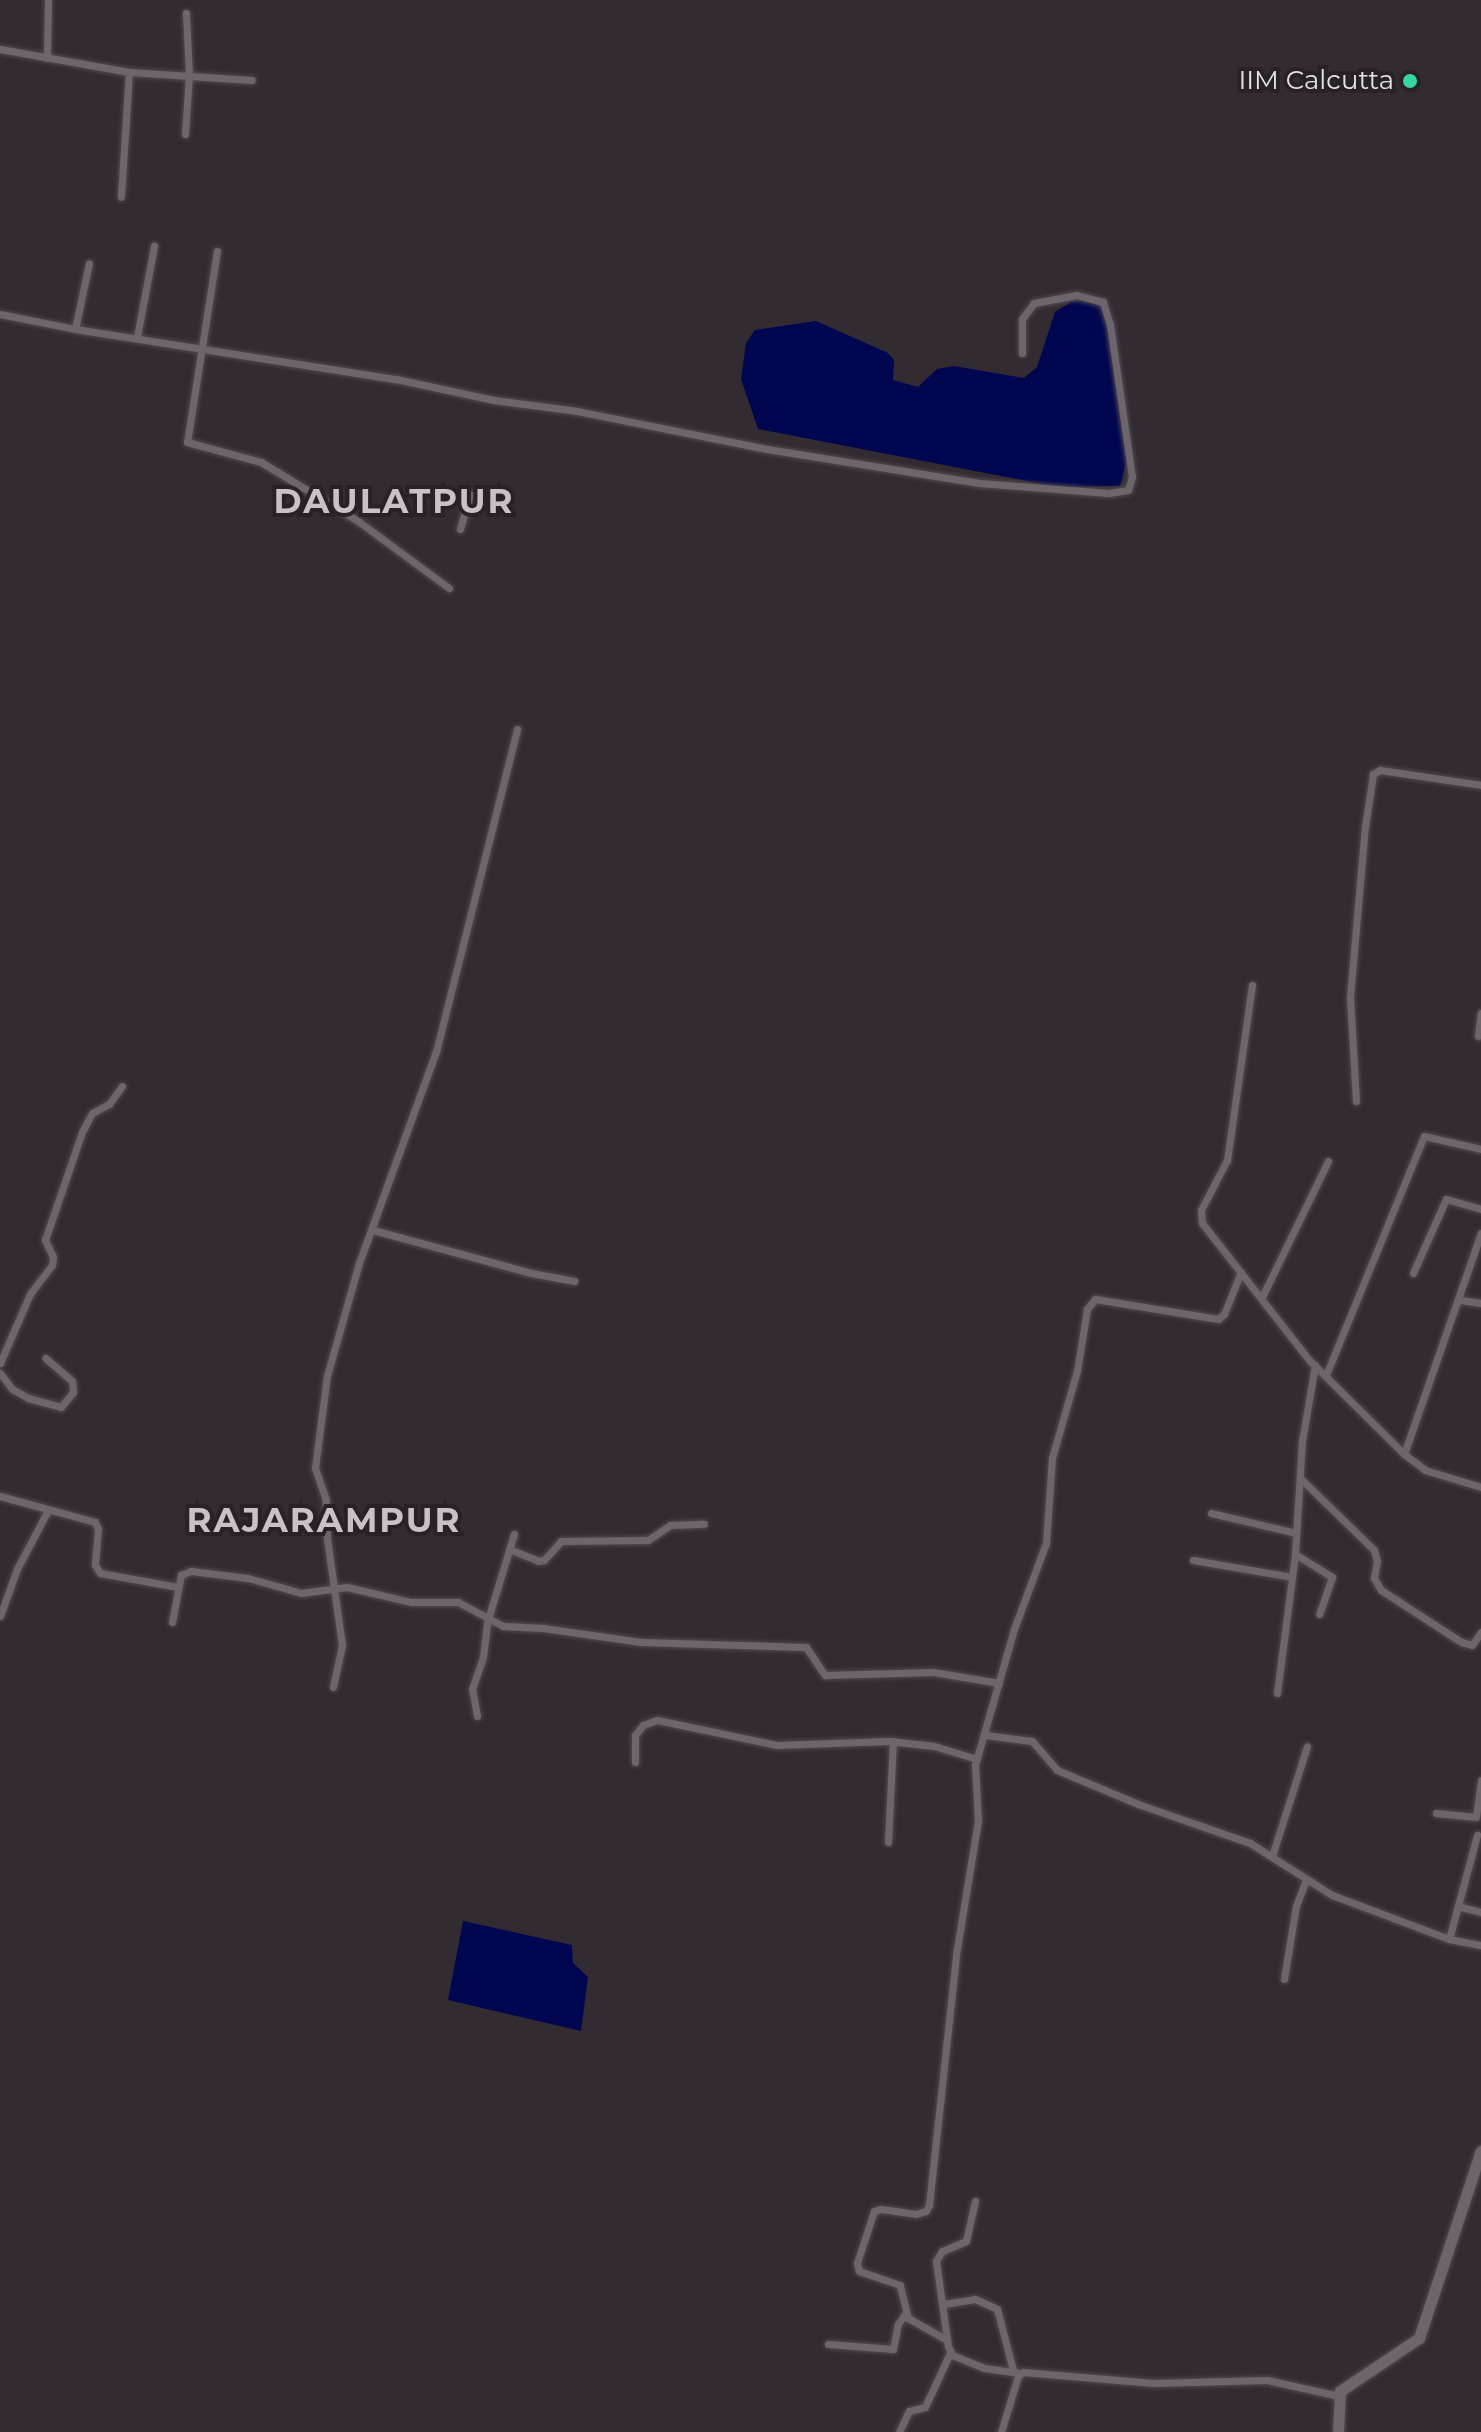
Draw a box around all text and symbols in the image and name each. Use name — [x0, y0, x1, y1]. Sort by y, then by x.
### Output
place label: IIM Calcutta — [1238, 65, 1394, 97]
marker: IIM Calcutta — [1401, 72, 1419, 90]
district label: DAULATPUR — [274, 482, 514, 522]
district label: RAJARAMPUR — [186, 1501, 462, 1541]

